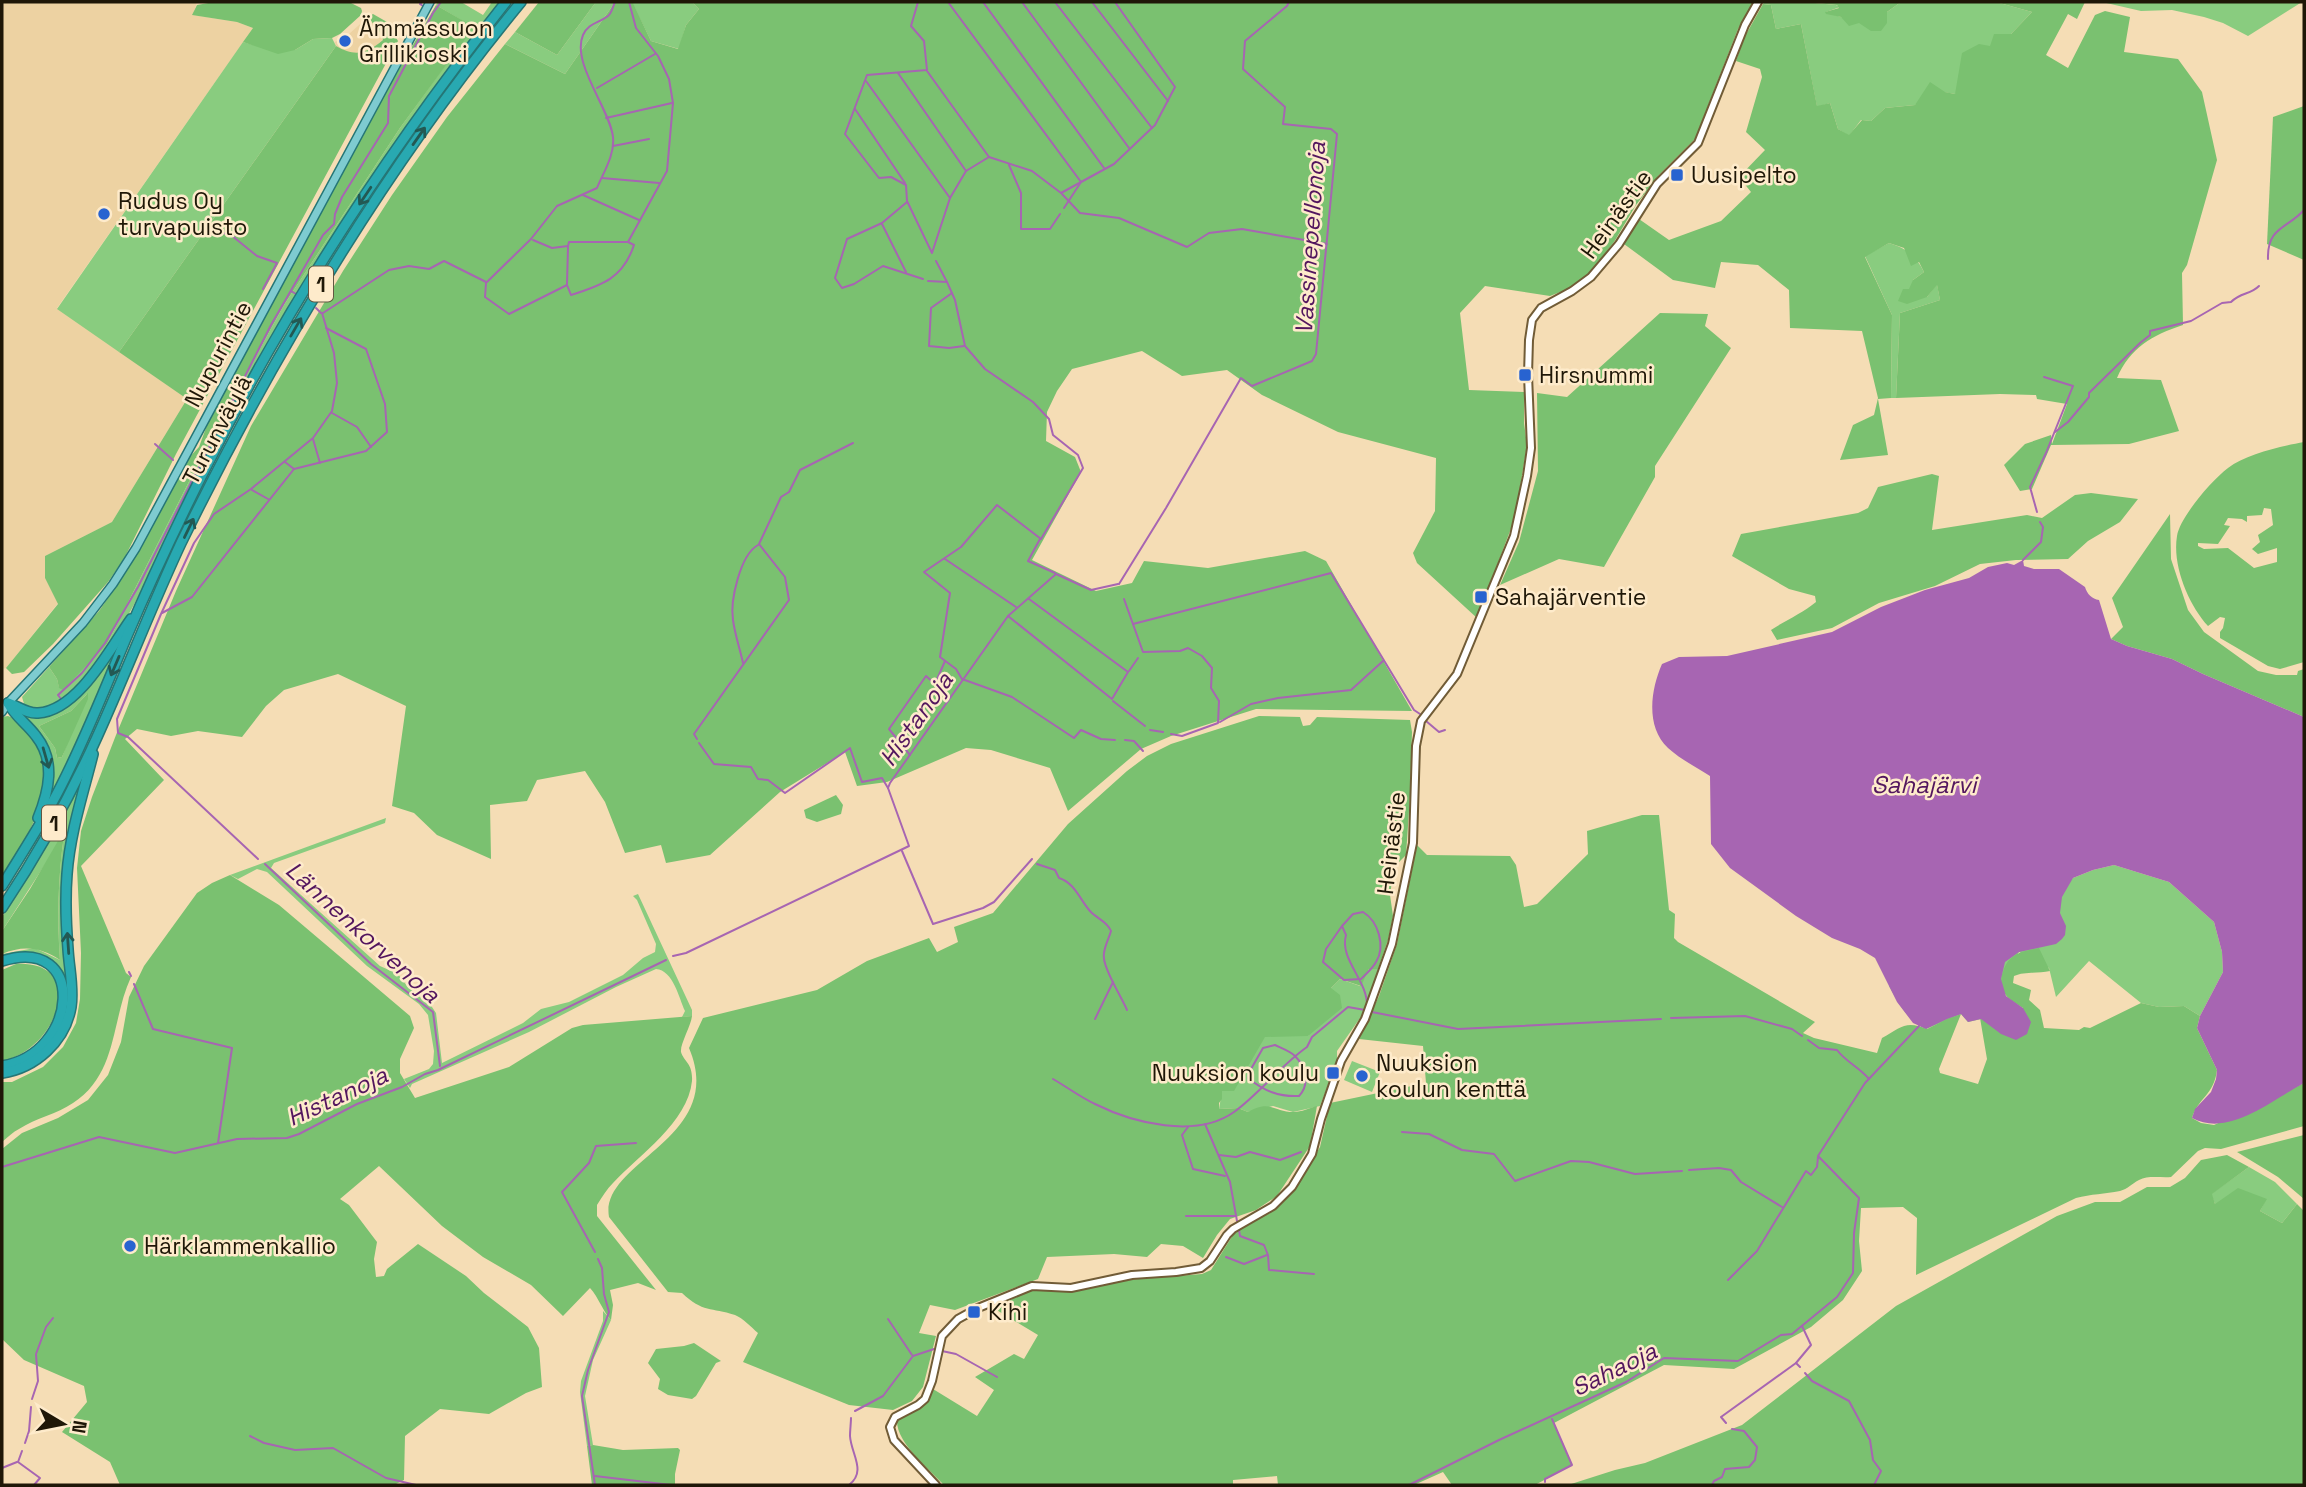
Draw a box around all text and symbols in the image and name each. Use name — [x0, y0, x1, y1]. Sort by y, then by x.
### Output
place label: Ämmässuon Grillikioski — [359, 13, 493, 69]
marker: Ämmässuon Grillikioski — [337, 33, 353, 49]
one-way arrow — [412, 127, 426, 146]
water label: Vassinepellonoja — [1288, 140, 1332, 336]
place label: Uusipelto — [1691, 160, 1797, 190]
street label: Heinästie — [1574, 163, 1658, 265]
marker: Uusipelto — [1669, 167, 1685, 183]
one-way arrow — [358, 185, 372, 205]
place label: Rudus Oy turvapuisto — [118, 186, 247, 242]
marker: Rudus Oy turvapuisto — [96, 206, 112, 222]
road number: 1 — [309, 266, 333, 302]
street label: Nupurintie — [177, 296, 259, 412]
one-way arrow — [289, 318, 303, 338]
place label: Hirsnummi — [1539, 360, 1653, 390]
marker: Hirsnummi — [1517, 367, 1533, 383]
street label: Turunväylä — [176, 370, 258, 490]
one-way arrow — [182, 518, 196, 539]
place label: Sahajärventie — [1495, 582, 1646, 612]
marker: Sahajärventie — [1473, 589, 1489, 605]
one-way arrow — [108, 654, 121, 676]
water label: Histanoja — [872, 666, 960, 772]
one-way arrow — [41, 746, 54, 768]
water label: Sahajärvi — [1872, 769, 1979, 800]
street label: Heinästie — [1370, 790, 1412, 896]
road number: 1 — [42, 806, 66, 840]
water label: Lännenkorvenoja — [279, 854, 447, 1010]
one-way arrow — [61, 932, 74, 955]
place label: Nuuksion koulun kenttä — [1376, 1048, 1526, 1104]
place label: Nuuksion koulu — [1152, 1058, 1319, 1088]
water label: Histanoja — [281, 1059, 393, 1133]
marker: Nuuksion koulu — [1325, 1065, 1341, 1081]
marker: Nuuksion koulun kenttä — [1354, 1068, 1370, 1084]
place label: Härklammenkallio — [144, 1231, 336, 1261]
marker: Härklammenkallio — [122, 1238, 138, 1254]
place label: Kihi — [988, 1297, 1027, 1327]
marker: Kihi — [966, 1304, 982, 1320]
water label: Sahaoja — [1566, 1335, 1662, 1403]
north arrow — [28, 1389, 98, 1459]
text: N — [66, 1418, 93, 1435]

